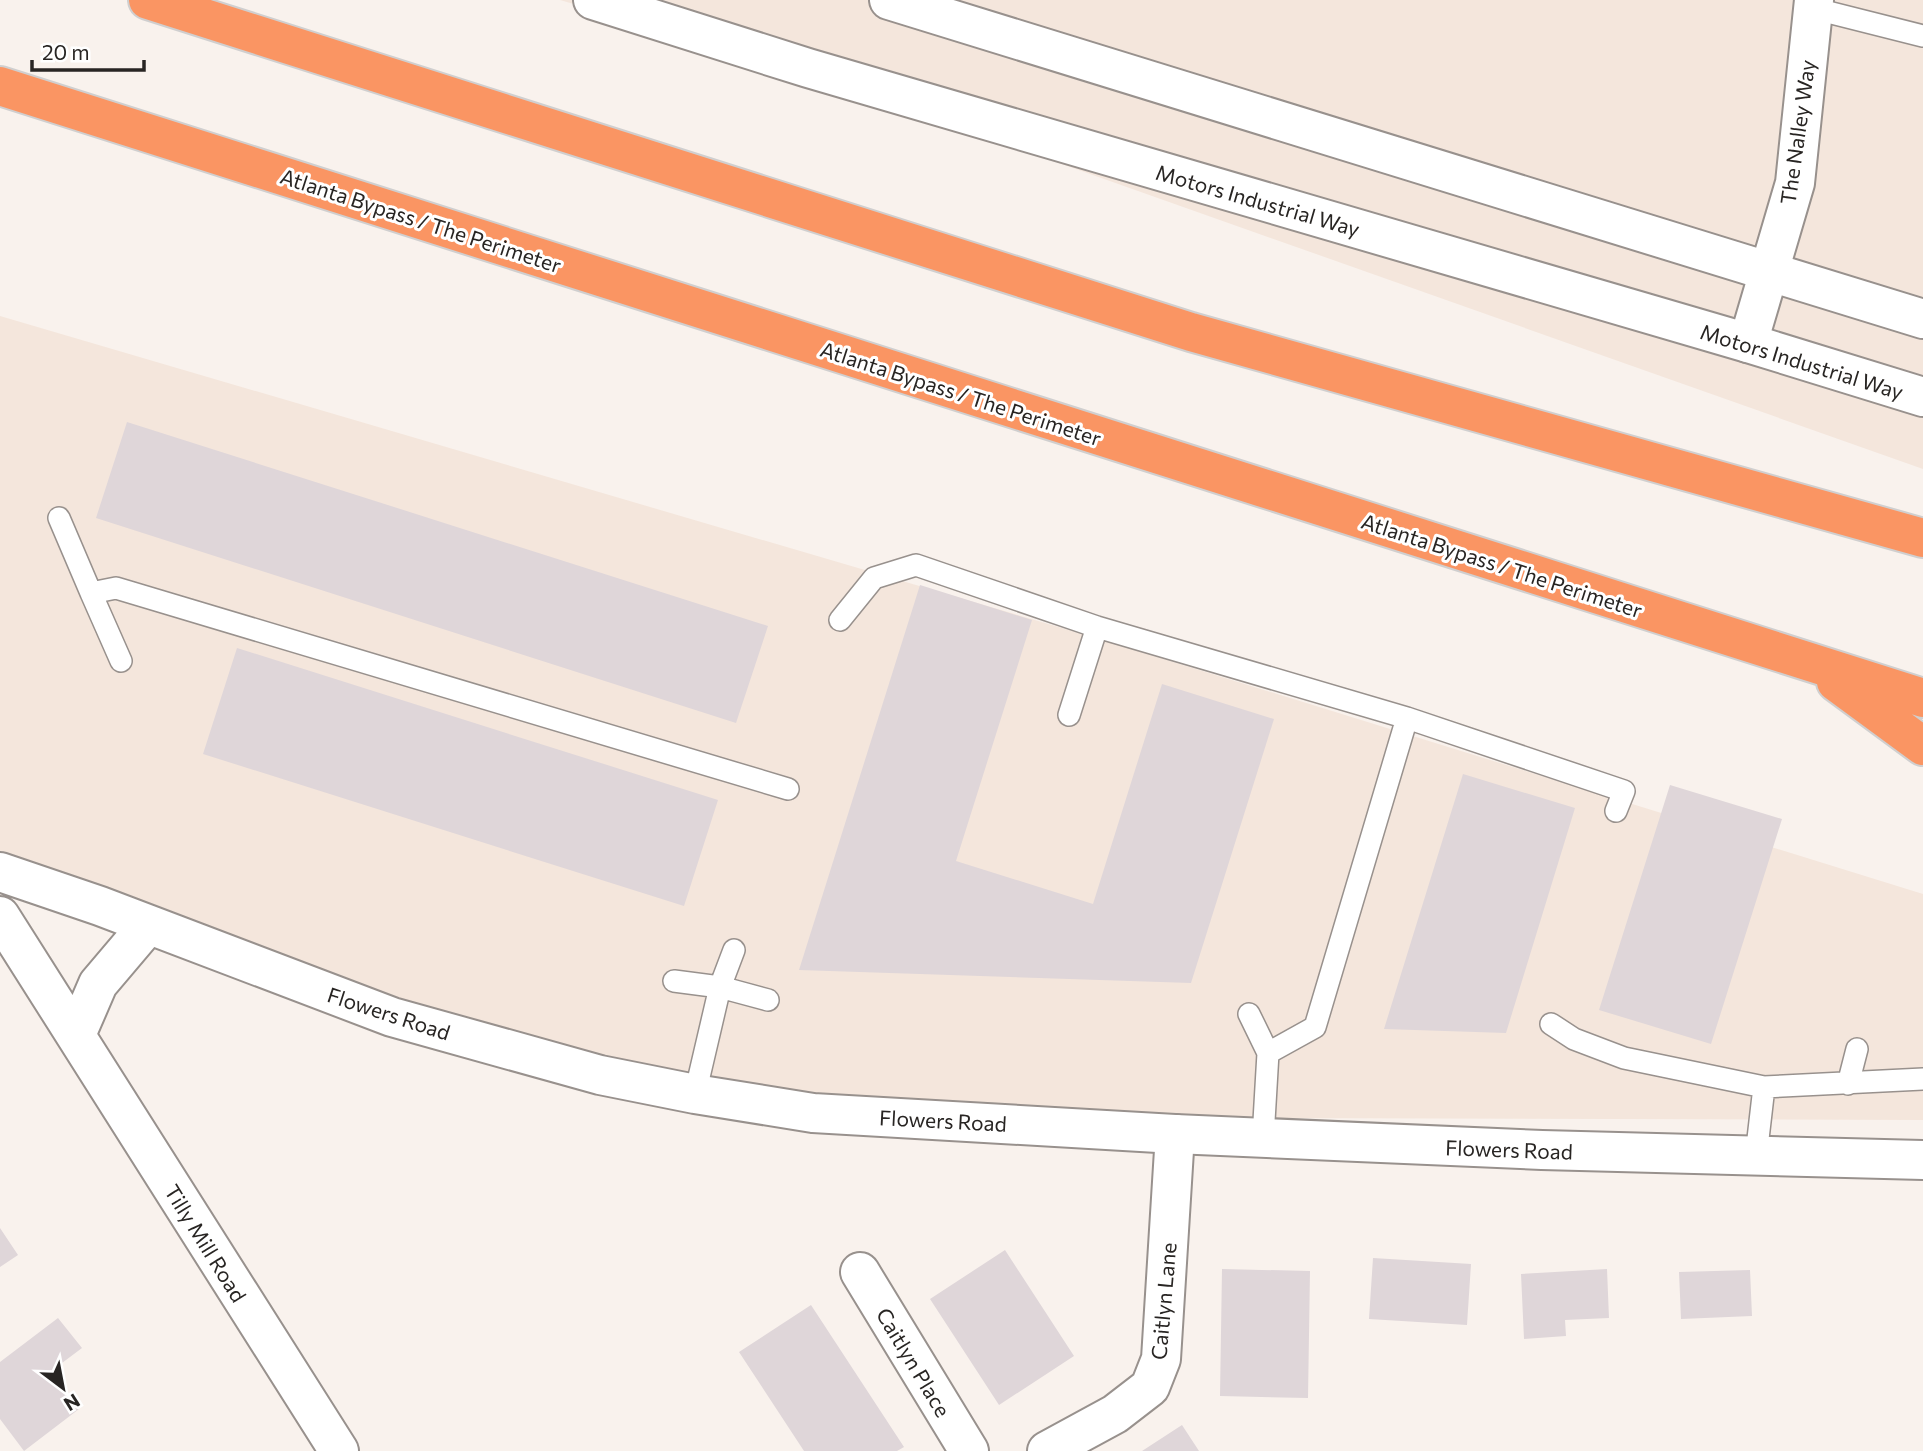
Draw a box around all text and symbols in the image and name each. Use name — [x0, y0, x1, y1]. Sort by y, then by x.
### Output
scale bar — [32, 28, 144, 72]
text: 20 m — [42, 39, 90, 64]
street label: The Nalley Way — [1774, 58, 1820, 206]
street label: Motors Industrial Way — [1153, 159, 1363, 241]
street label: Atlanta Bypass / The Perimeter — [277, 163, 565, 277]
street label: Motors Industrial Way — [1697, 318, 1907, 404]
street label: Atlanta Bypass / The Perimeter — [817, 336, 1105, 450]
street label: Atlanta Bypass / The Perimeter — [1358, 508, 1646, 622]
street label: Flowers Road — [324, 981, 454, 1045]
street label: Flowers Road — [879, 1104, 1007, 1136]
street label: Flowers Road — [1445, 1134, 1573, 1164]
street label: Tilly Mill Road — [160, 1180, 252, 1306]
street label: Caitlyn Lane — [1145, 1241, 1181, 1361]
street label: Caitlyn Place — [872, 1303, 956, 1421]
north arrow — [28, 1353, 98, 1423]
text: N — [60, 1389, 84, 1416]

